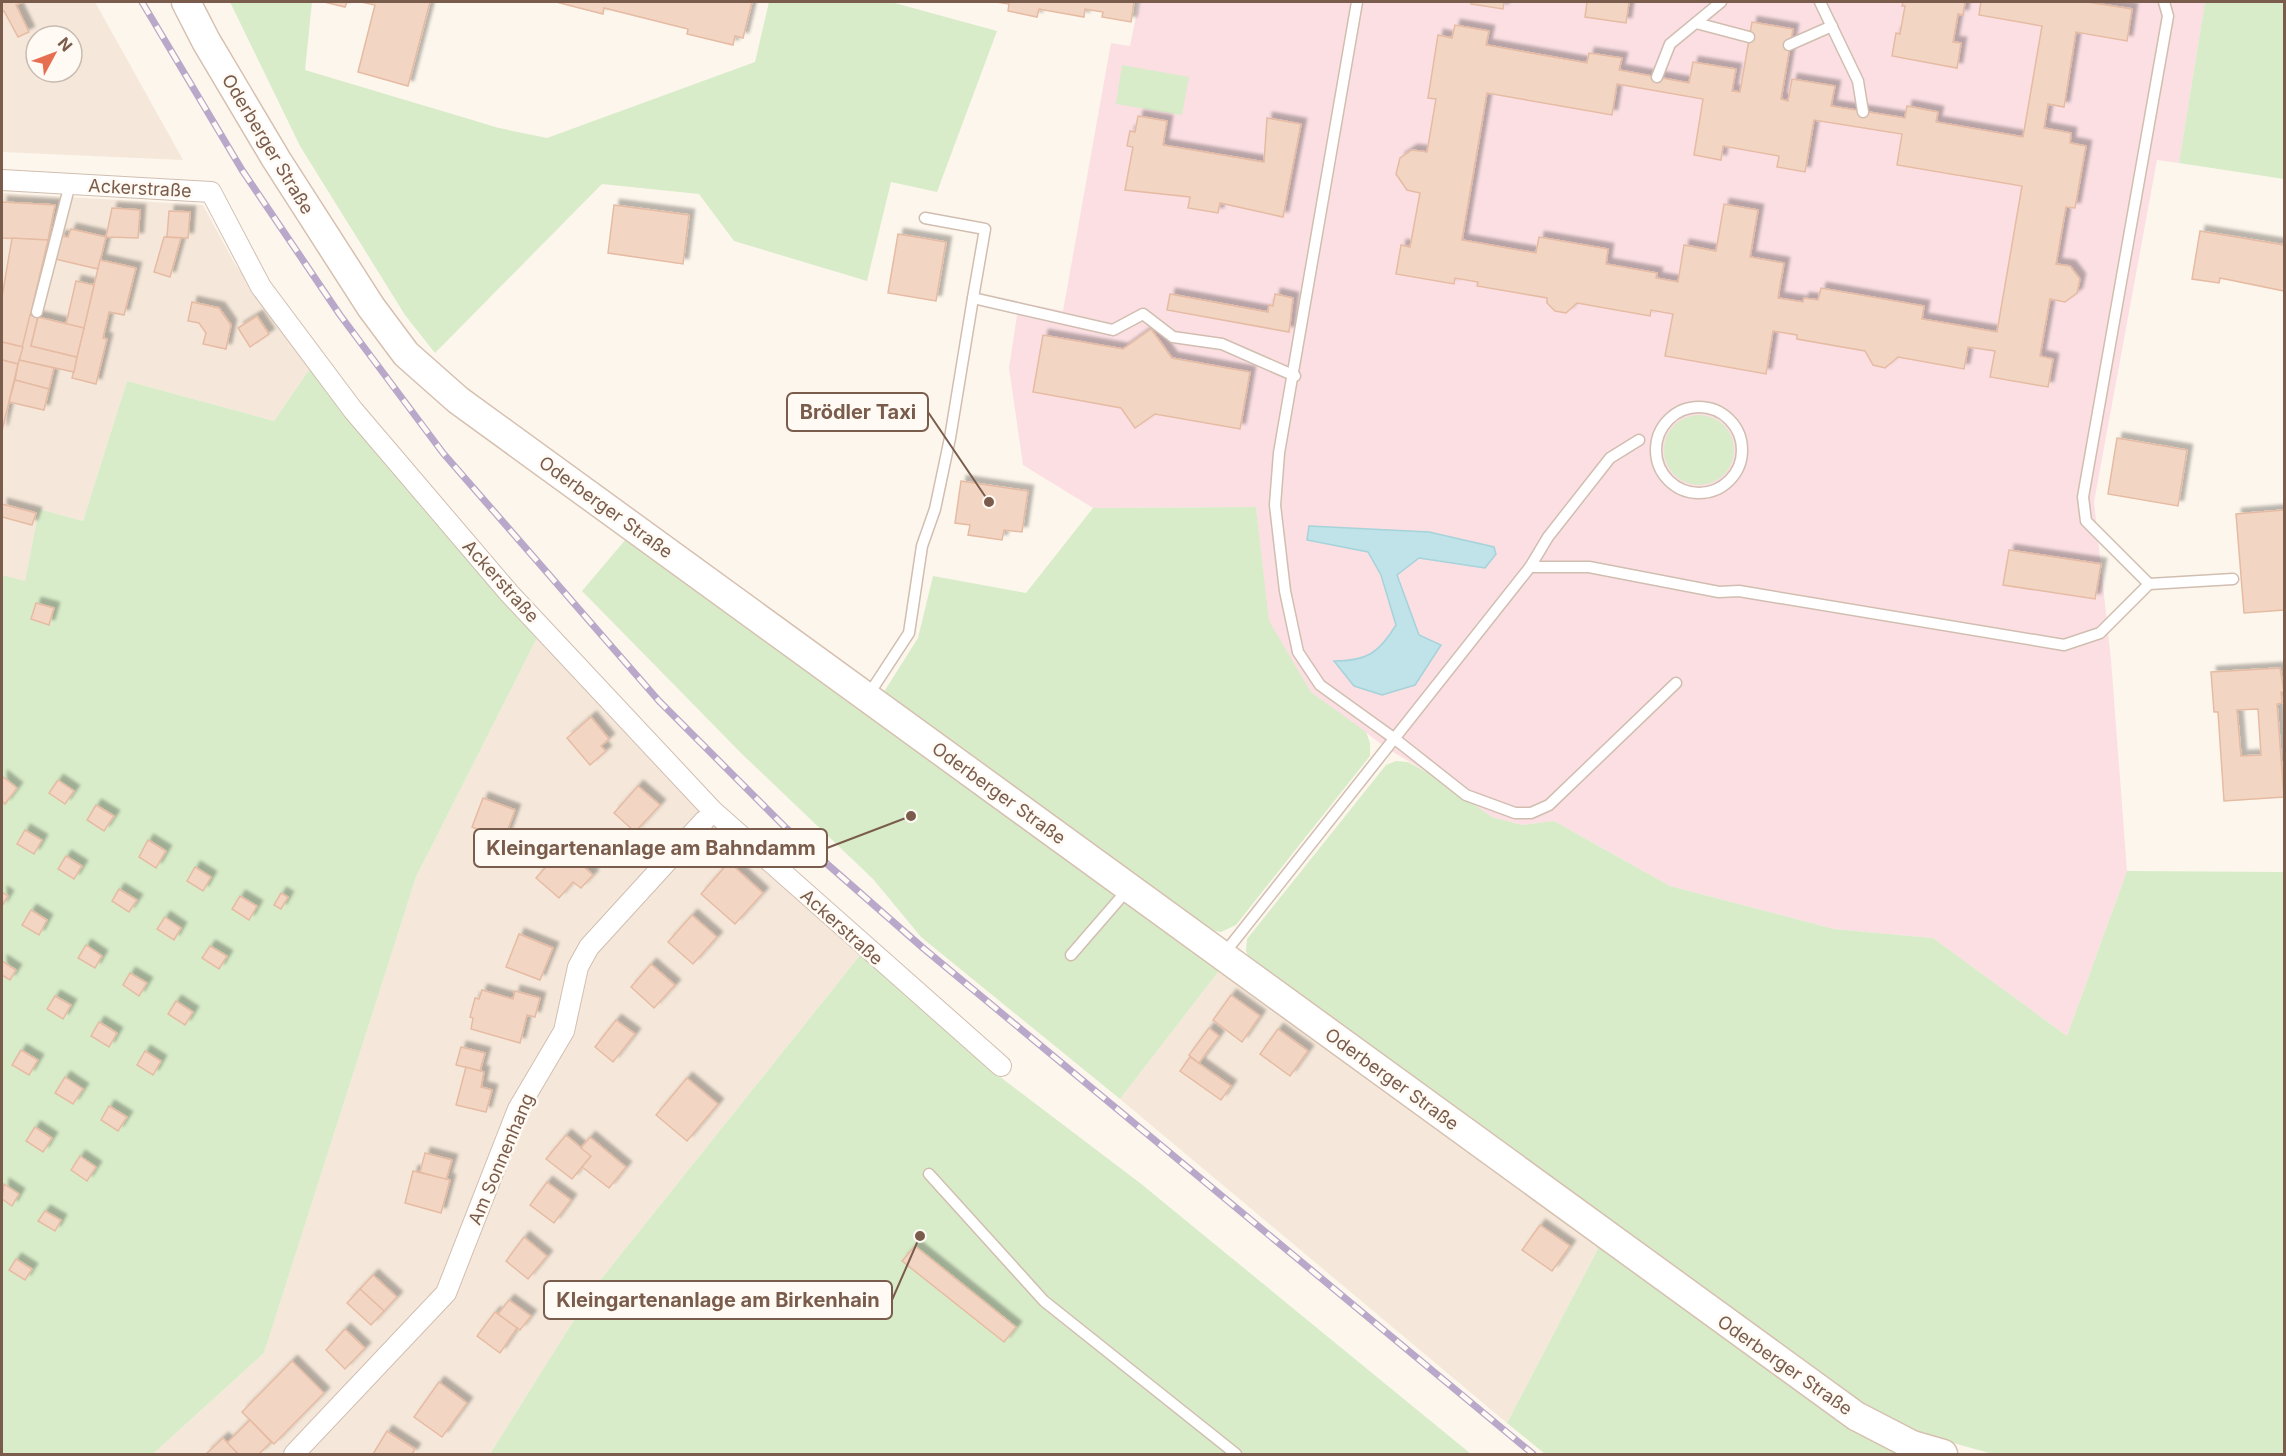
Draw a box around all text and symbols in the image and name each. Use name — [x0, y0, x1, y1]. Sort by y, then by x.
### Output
north arrow — [24, 24, 84, 84]
text: N — [54, 33, 77, 55]
street label: Oderberger Straße — [218, 70, 318, 218]
street label: Ackerstraße — [88, 175, 192, 201]
callout: Brödler Taxi — [787, 393, 928, 431]
text: Brödler Taxi — [800, 400, 916, 424]
street label: Oderberger Straße — [535, 452, 677, 562]
street label: Ackerstraße — [459, 536, 543, 626]
street label: Oderberger Straße — [928, 738, 1070, 848]
callout: Kleingartenanlage am Bahndamm — [474, 829, 827, 867]
text: Kleingartenanlage am Bahndamm — [486, 836, 816, 860]
street label: Ackerstraße — [797, 885, 887, 969]
street label: Oderberger Straße — [1321, 1024, 1463, 1134]
street label: Am Sonnenhang — [464, 1090, 538, 1228]
callout: Kleingartenanlage am Birkenhain — [544, 1281, 892, 1319]
text: Kleingartenanlage am Birkenhain — [556, 1288, 880, 1312]
street label: Oderberger Straße — [1714, 1311, 1856, 1419]

